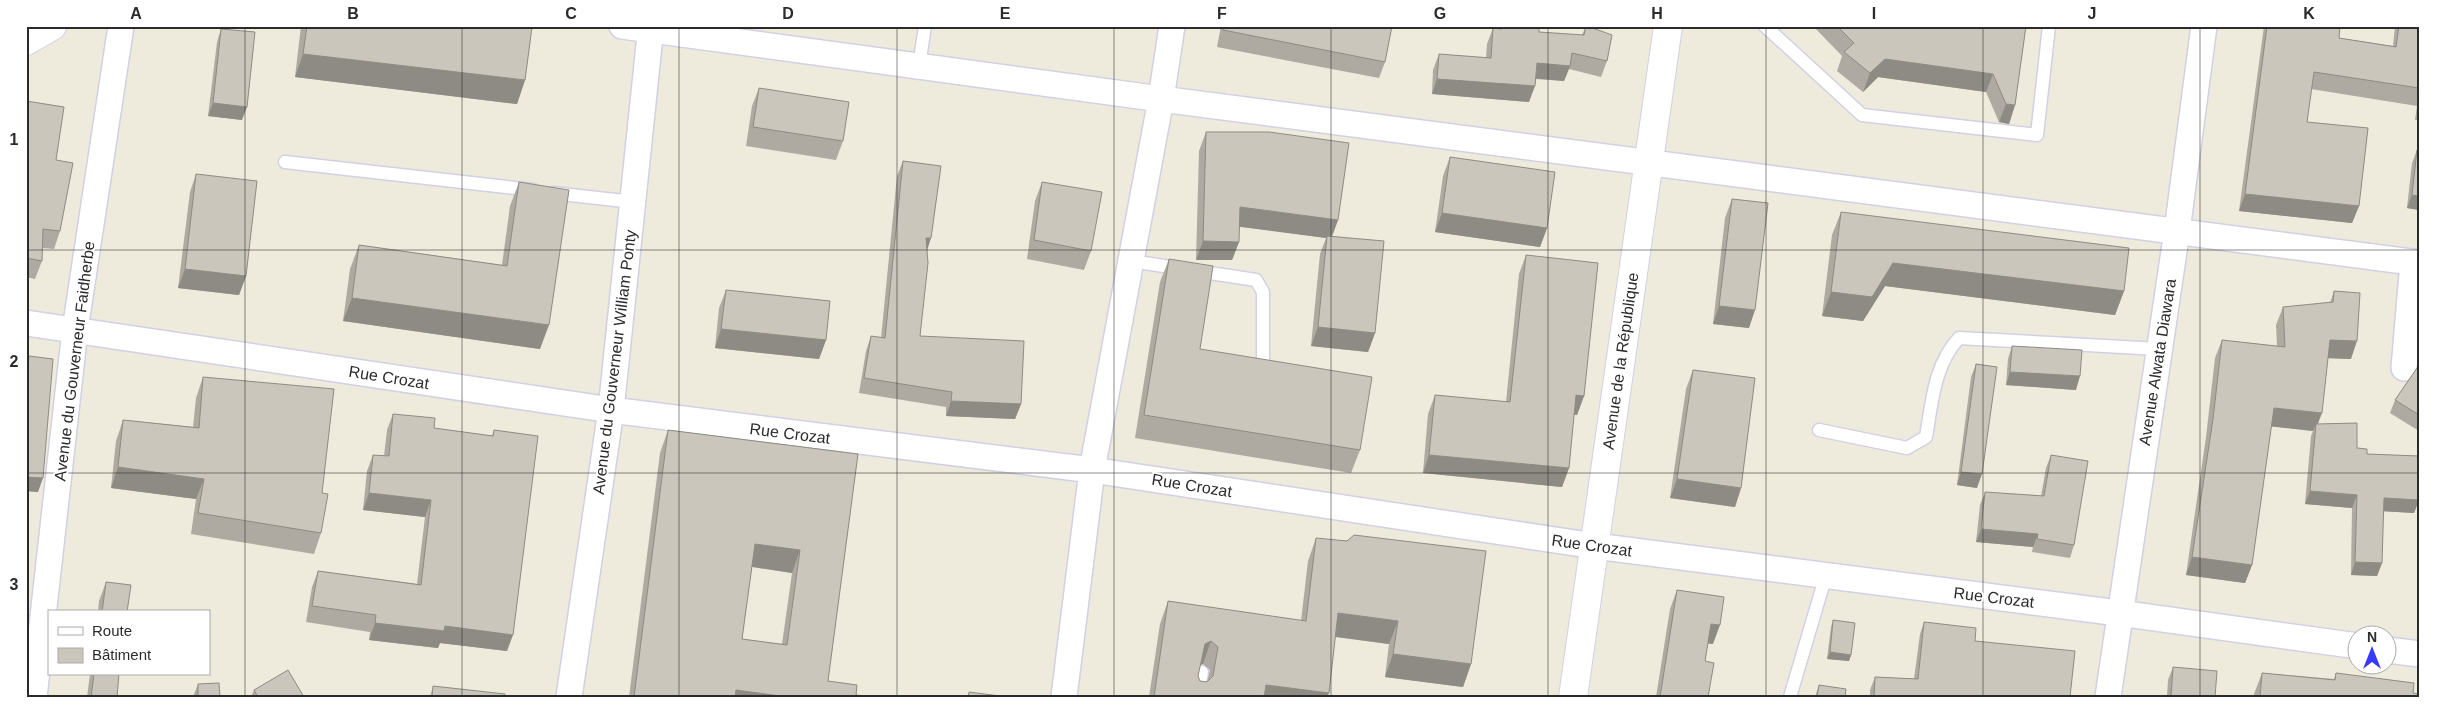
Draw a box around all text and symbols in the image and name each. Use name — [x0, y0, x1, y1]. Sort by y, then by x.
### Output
text: A — [130, 5, 142, 22]
text: B — [347, 5, 359, 22]
text: C — [565, 5, 577, 22]
text: D — [782, 5, 794, 22]
text: E — [1000, 5, 1011, 22]
text: F — [1217, 5, 1227, 22]
text: G — [1434, 5, 1446, 22]
text: H — [1651, 5, 1663, 22]
text: I — [1872, 5, 1876, 22]
text: J — [2088, 5, 2096, 22]
text: K — [2303, 5, 2315, 22]
text: 1 — [10, 131, 19, 148]
street label: Avenue du Gouverneur William Ponty — [590, 229, 639, 495]
street label: Avenue du Gouverneur Faidherbe — [51, 240, 98, 482]
street label: Avenue de la République — [1600, 271, 1641, 451]
street label: Avenue Alwata Diawara — [2136, 277, 2179, 447]
text: 2 — [10, 353, 19, 370]
street label: Rue Crozat — [348, 363, 431, 392]
street label: Rue Crozat — [749, 420, 832, 447]
street label: Rue Crozat — [1151, 471, 1234, 500]
street label: Rue Crozat — [1551, 531, 1634, 560]
text: 3 — [10, 576, 19, 593]
street label: Rue Crozat — [1953, 584, 2036, 611]
legend — [48, 610, 210, 676]
text: Route — [92, 622, 132, 639]
north arrow — [2348, 626, 2398, 676]
text: N — [2367, 629, 2377, 645]
text: Bâtiment — [92, 646, 152, 663]

